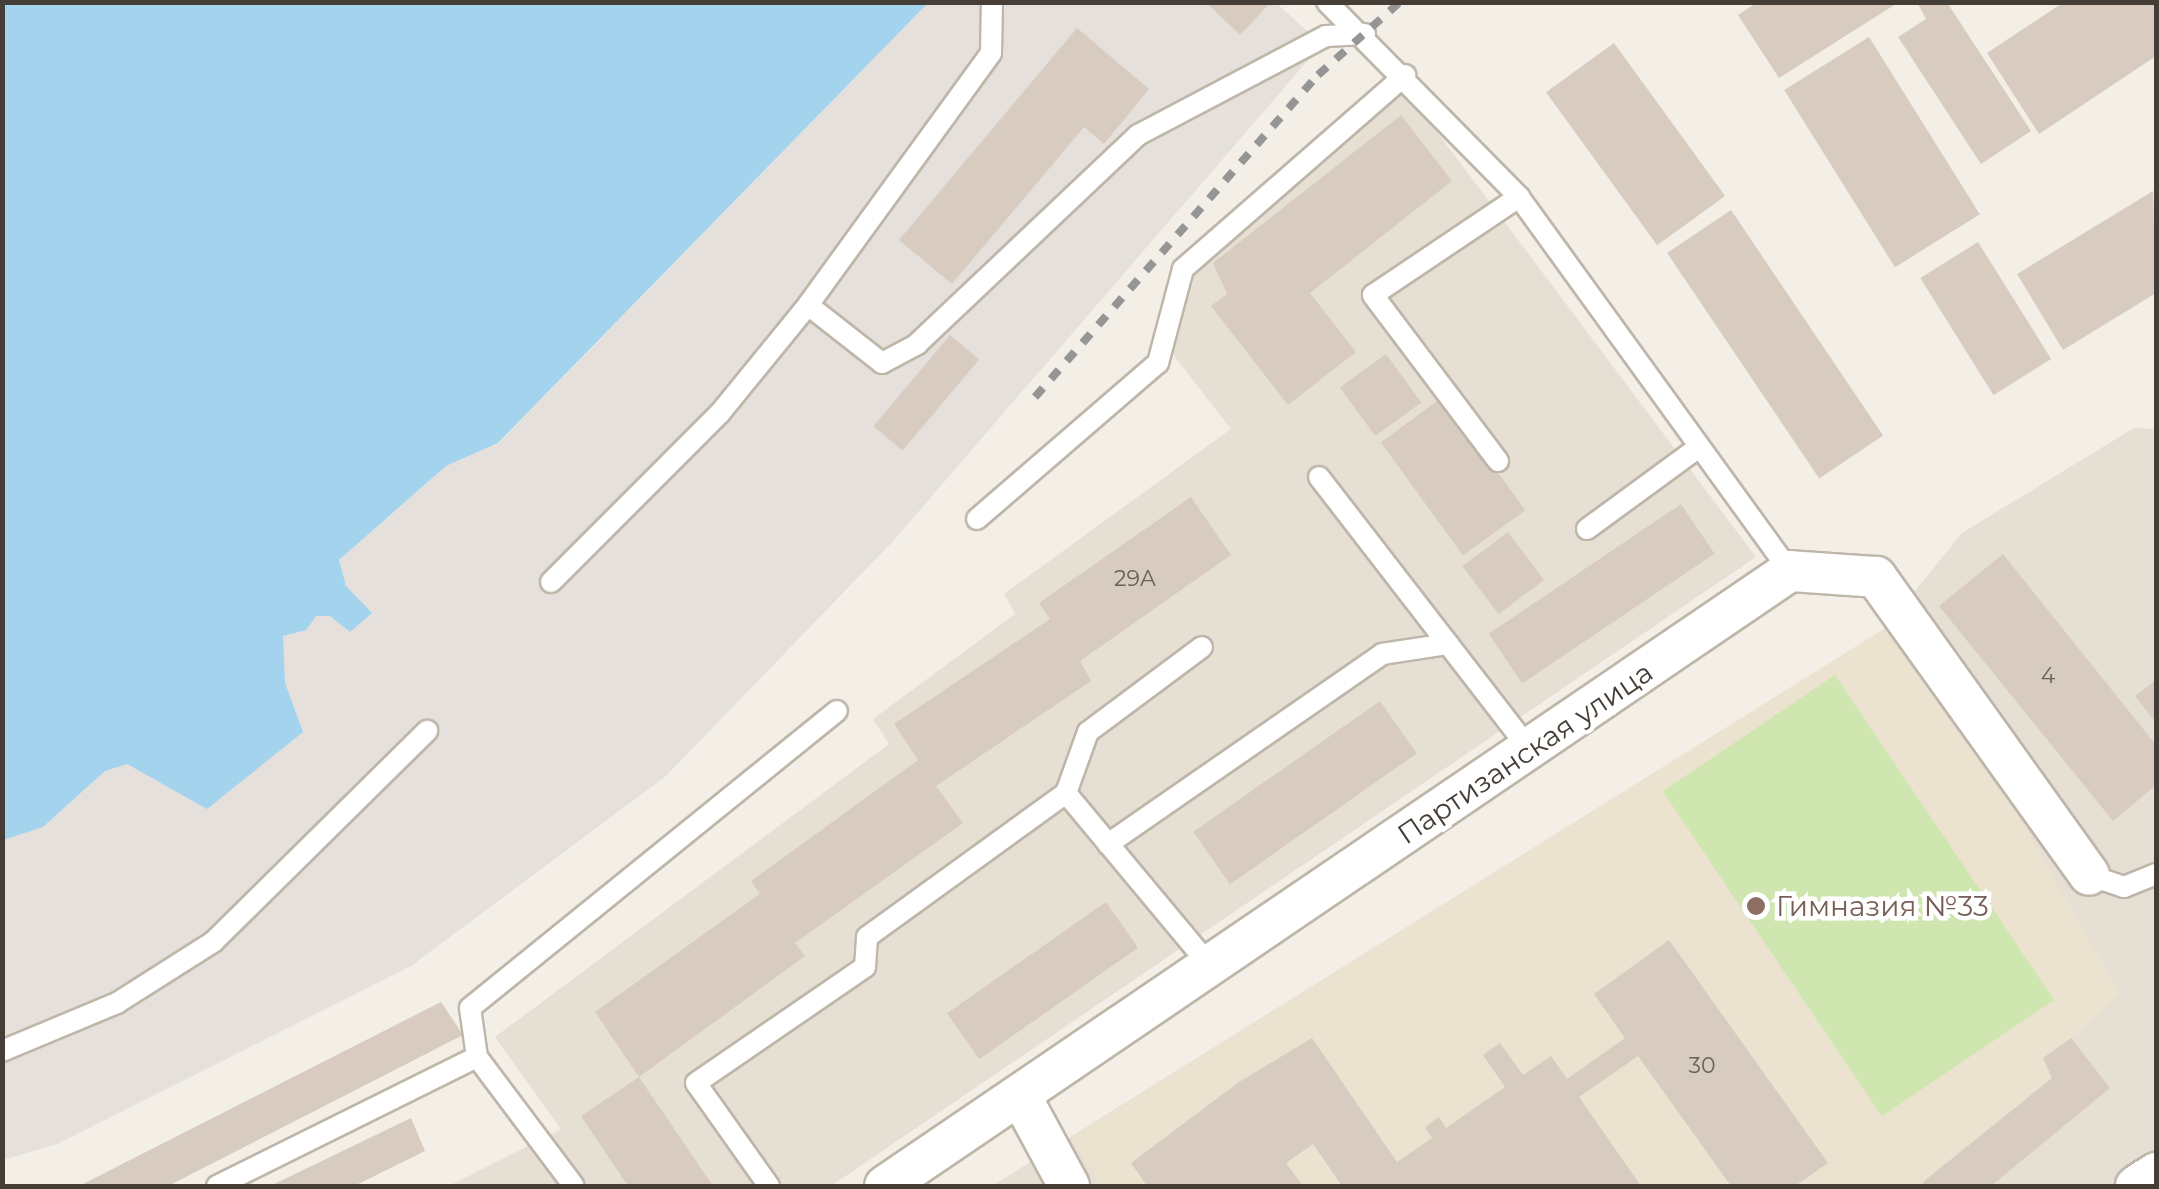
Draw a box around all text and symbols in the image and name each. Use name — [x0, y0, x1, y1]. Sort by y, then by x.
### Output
house number: 29А — [1114, 566, 1156, 592]
street label: Партизанская улица — [1391, 655, 1659, 851]
house number: 4 — [2041, 663, 2055, 689]
place label: Гимназия №33 — [1776, 889, 1989, 923]
marker: Гимназия №33 — [1745, 895, 1767, 917]
house number: 30 — [1689, 1053, 1715, 1079]

